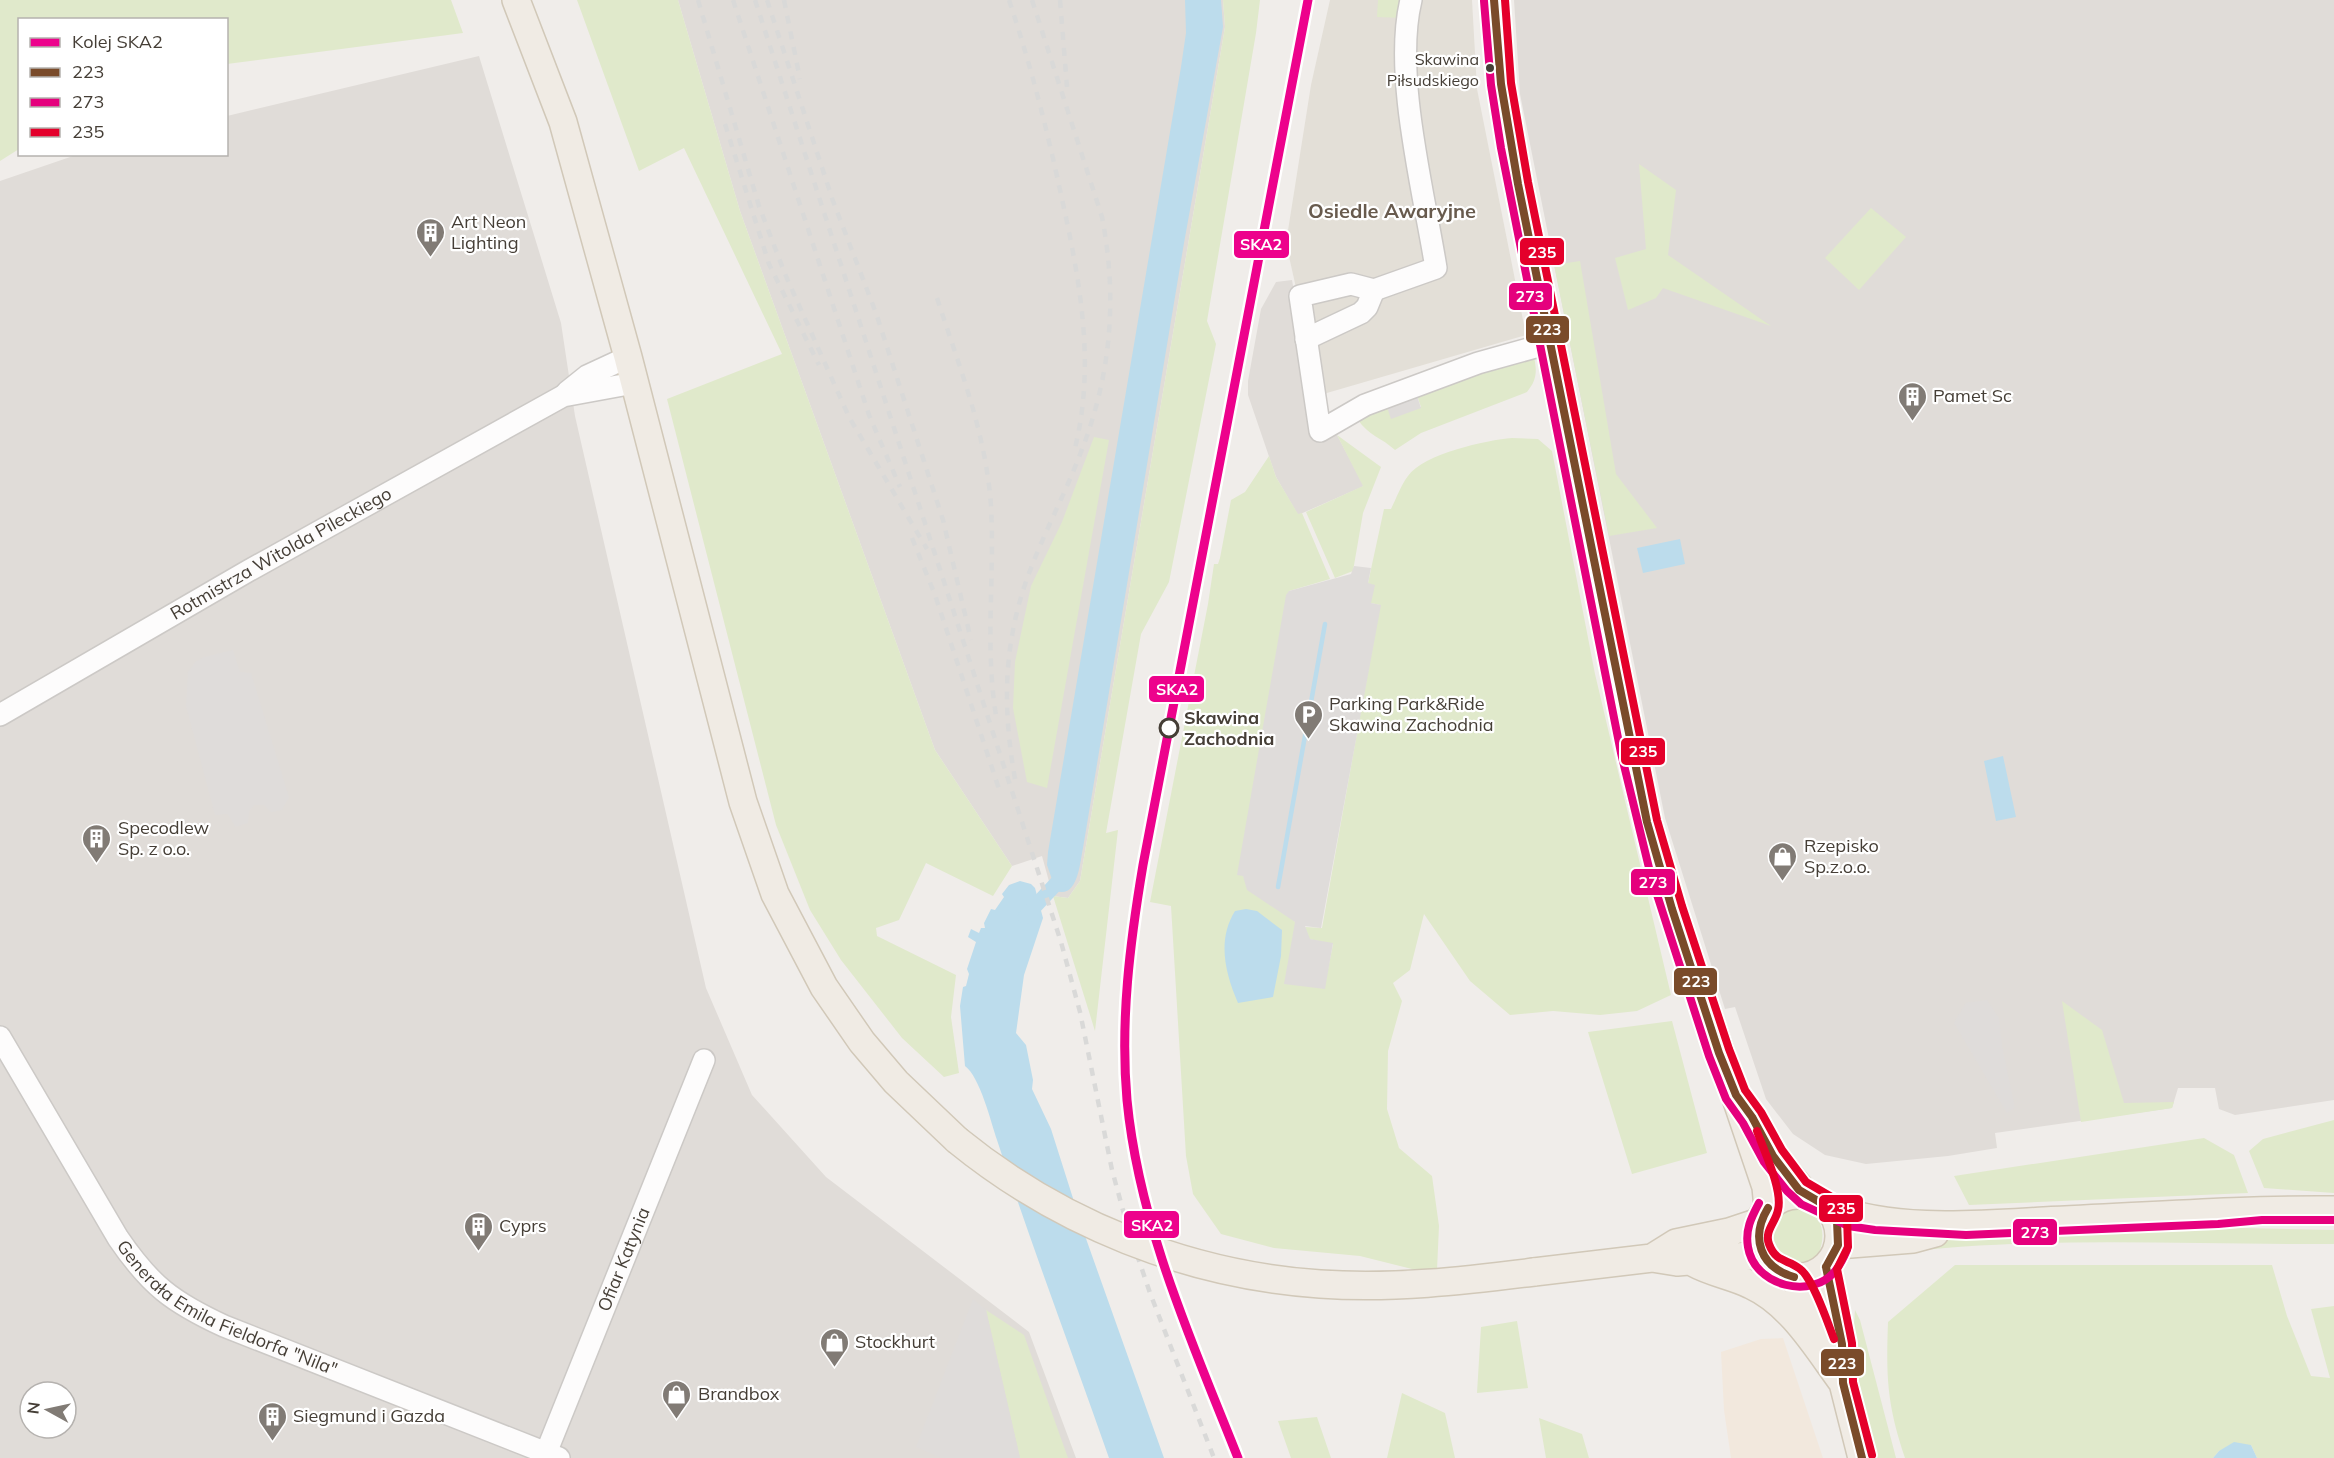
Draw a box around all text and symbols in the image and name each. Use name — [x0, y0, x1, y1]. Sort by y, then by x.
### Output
legend — [18, 18, 228, 156]
text: Kolej SKA2 — [72, 30, 163, 53]
place label: Skawina Piłsudskiego — [1387, 49, 1479, 90]
text: 223 — [72, 60, 104, 83]
marker: Skawina Piłsudskiego — [1484, 62, 1496, 74]
text: 273 — [72, 90, 104, 113]
text: 235 — [72, 120, 105, 143]
district label: Osiedle Awaryjne — [1308, 198, 1476, 223]
place label: Art Neon Lighting — [451, 210, 526, 254]
building icon: Art Neon Lighting — [414, 216, 446, 258]
line badge: SKA2 — [1233, 230, 1290, 259]
text: SKA2 — [1240, 234, 1282, 254]
line badge: 235 — [1519, 237, 1565, 266]
text: 235 — [1528, 242, 1557, 262]
line badge: 273 — [1508, 282, 1553, 311]
text: 273 — [1516, 286, 1544, 306]
line badge: 223 — [1525, 315, 1570, 344]
text: 223 — [1533, 319, 1561, 339]
building icon: Pamet Sc — [1896, 380, 1928, 422]
place label: Pamet Sc — [1933, 384, 2012, 407]
street label: Rotmistrza Witolda Pileckiego — [166, 482, 395, 625]
line badge: SKA2 — [1148, 675, 1205, 703]
text: SKA2 — [1156, 679, 1198, 699]
place label: Parking Park&Ride Skawina Zachodnia — [1329, 692, 1494, 736]
parking icon: Parking Park&Ride Skawina Zachodnia — [1292, 698, 1324, 740]
place label: Skawina Zachodnia — [1184, 706, 1274, 750]
marker: Skawina Zachodnia — [1159, 718, 1179, 738]
line badge: 235 — [1620, 737, 1666, 766]
text: 235 — [1629, 741, 1658, 761]
place label: Specodlew Sp. z o.o. — [118, 816, 210, 860]
building icon: Specodlew Sp. z o.o. — [81, 822, 113, 864]
place label: Rzepisko Sp.z.o.o. — [1804, 834, 1879, 878]
shop icon: Rzepisko Sp.z.o.o. — [1767, 840, 1799, 882]
line badge: 273 — [1630, 868, 1676, 896]
text: 273 — [1639, 872, 1667, 892]
line badge: 223 — [1673, 967, 1718, 996]
text: 223 — [1682, 971, 1710, 991]
line badge: 235 — [1818, 1194, 1864, 1223]
text: 235 — [1827, 1198, 1856, 1218]
street label: Ofiar Katynia — [592, 1204, 655, 1315]
building icon: Cyprs — [462, 1210, 494, 1252]
line badge: SKA2 — [1123, 1210, 1180, 1239]
place label: Cyprs — [499, 1214, 547, 1237]
text: SKA2 — [1131, 1215, 1173, 1235]
line badge: 273 — [2012, 1218, 2058, 1246]
text: 273 — [2021, 1222, 2049, 1242]
street label: Generała Emila Fieldorfa "Nila" — [112, 1235, 341, 1381]
shop icon: Stockhurt — [818, 1326, 850, 1368]
place label: Stockhurt — [855, 1330, 935, 1353]
line badge: 223 — [1820, 1348, 1865, 1377]
text: 223 — [1828, 1353, 1856, 1373]
shop icon: Brandbox — [661, 1378, 693, 1420]
north arrow — [18, 1380, 78, 1440]
place label: Brandbox — [698, 1382, 780, 1405]
building icon: Siegmund i Gazda — [256, 1400, 288, 1442]
text: N — [22, 1401, 44, 1415]
place label: Siegmund i Gazda — [293, 1404, 445, 1427]

